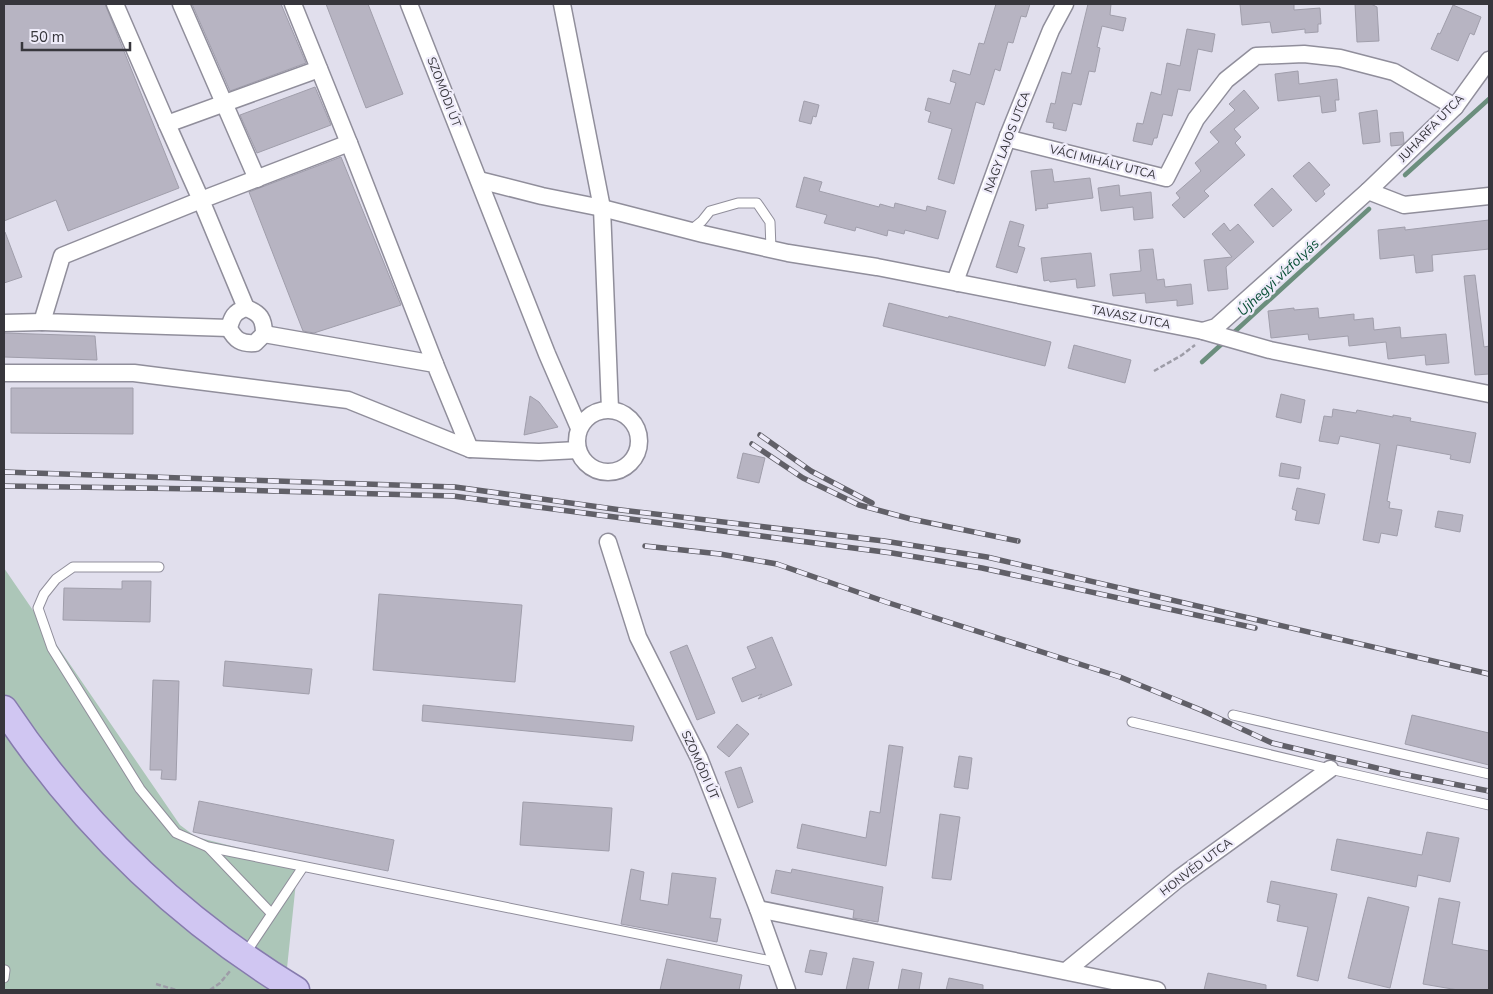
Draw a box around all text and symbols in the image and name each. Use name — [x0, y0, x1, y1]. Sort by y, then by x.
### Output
scale bar — [22, 20, 130, 52]
text: 50 m — [30, 27, 65, 47]
street label: SZOMÓDI ÚT — [423, 55, 465, 130]
street label: NAGY LAJOS UTCA — [980, 89, 1034, 195]
street label: JUHARFA UTCA — [1394, 91, 1468, 166]
street label: VÁCI MIHÁLY UTCA — [1047, 141, 1158, 183]
water label: Újhegyi vízfolyás — [1233, 234, 1324, 320]
street label: TAVASZ UTCA — [1090, 301, 1172, 333]
street label: SZOMÓDI ÚT — [678, 728, 723, 803]
street label: HONVÉD UTCA — [1157, 834, 1236, 899]

